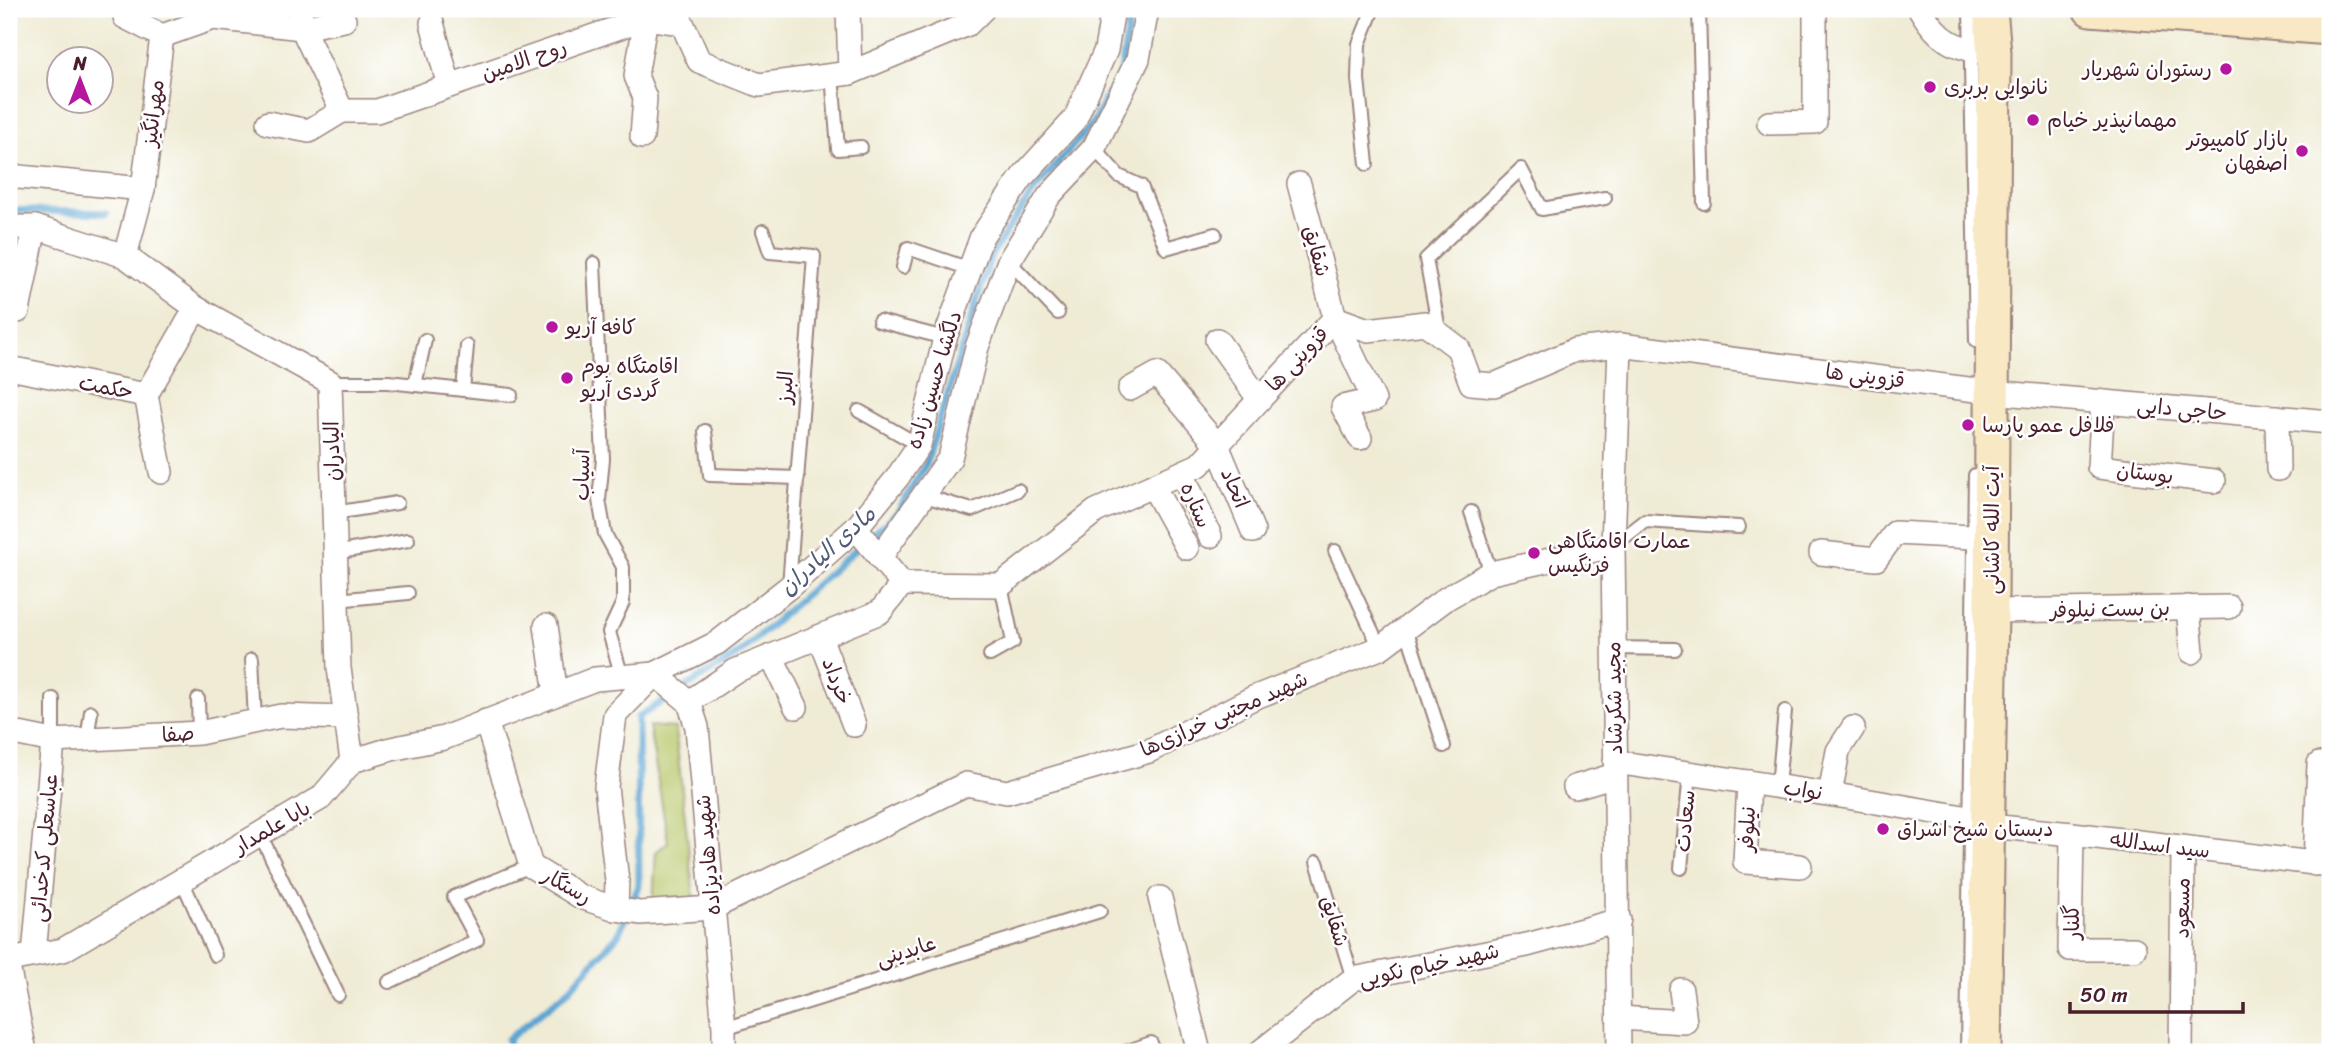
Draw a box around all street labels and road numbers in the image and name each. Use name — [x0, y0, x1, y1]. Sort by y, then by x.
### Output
street label: روح الامین — [476, 28, 572, 92]
street label: مهرانگیز — [130, 77, 176, 151]
street label: شقایق — [1292, 221, 1342, 281]
street label: دلگشا حسین زاده — [895, 306, 973, 454]
street label: قزوینی ها — [1256, 317, 1338, 401]
street label: قزوینی ها — [1823, 352, 1907, 400]
street label: حکمت — [75, 363, 137, 411]
street label: البرز — [765, 369, 805, 407]
street label: حاجی دایی — [2135, 386, 2229, 432]
street label: الیادران — [312, 421, 352, 481]
street label: آسیاب — [563, 448, 601, 501]
street label: بوستان — [2114, 451, 2176, 495]
street label: اتحاد — [1210, 462, 1260, 514]
street label: آیت الله کاشانی — [1973, 465, 2011, 594]
street label: ستاره — [1169, 476, 1223, 534]
street label: بن بست نیلوفر — [2048, 589, 2170, 629]
street label: مجید شکرشاد — [1594, 641, 1634, 755]
street label: خرداد — [811, 652, 863, 710]
street label: شهید مجتبی خرازی‌ها — [1134, 660, 1314, 768]
street label: صفا — [160, 714, 196, 754]
street label: نواب — [1781, 768, 1825, 812]
street label: عباسعلی کدخدائی — [19, 772, 69, 924]
street label: سعادت — [1663, 788, 1707, 854]
street label: بابا علمدار — [224, 789, 318, 866]
street label: شهید هادیزاده — [684, 793, 732, 917]
street label: نیلوفر — [1727, 805, 1767, 855]
street label: سید اسدالله — [2108, 820, 2212, 870]
street label: رستگار — [534, 856, 599, 915]
street label: مسعود — [2162, 877, 2202, 939]
street label: شقایق — [1309, 891, 1361, 951]
street label: گلنار — [2052, 904, 2092, 942]
street label: عابدینی — [871, 924, 941, 978]
street label: شهید خیام نکویی — [1355, 932, 1503, 998]

